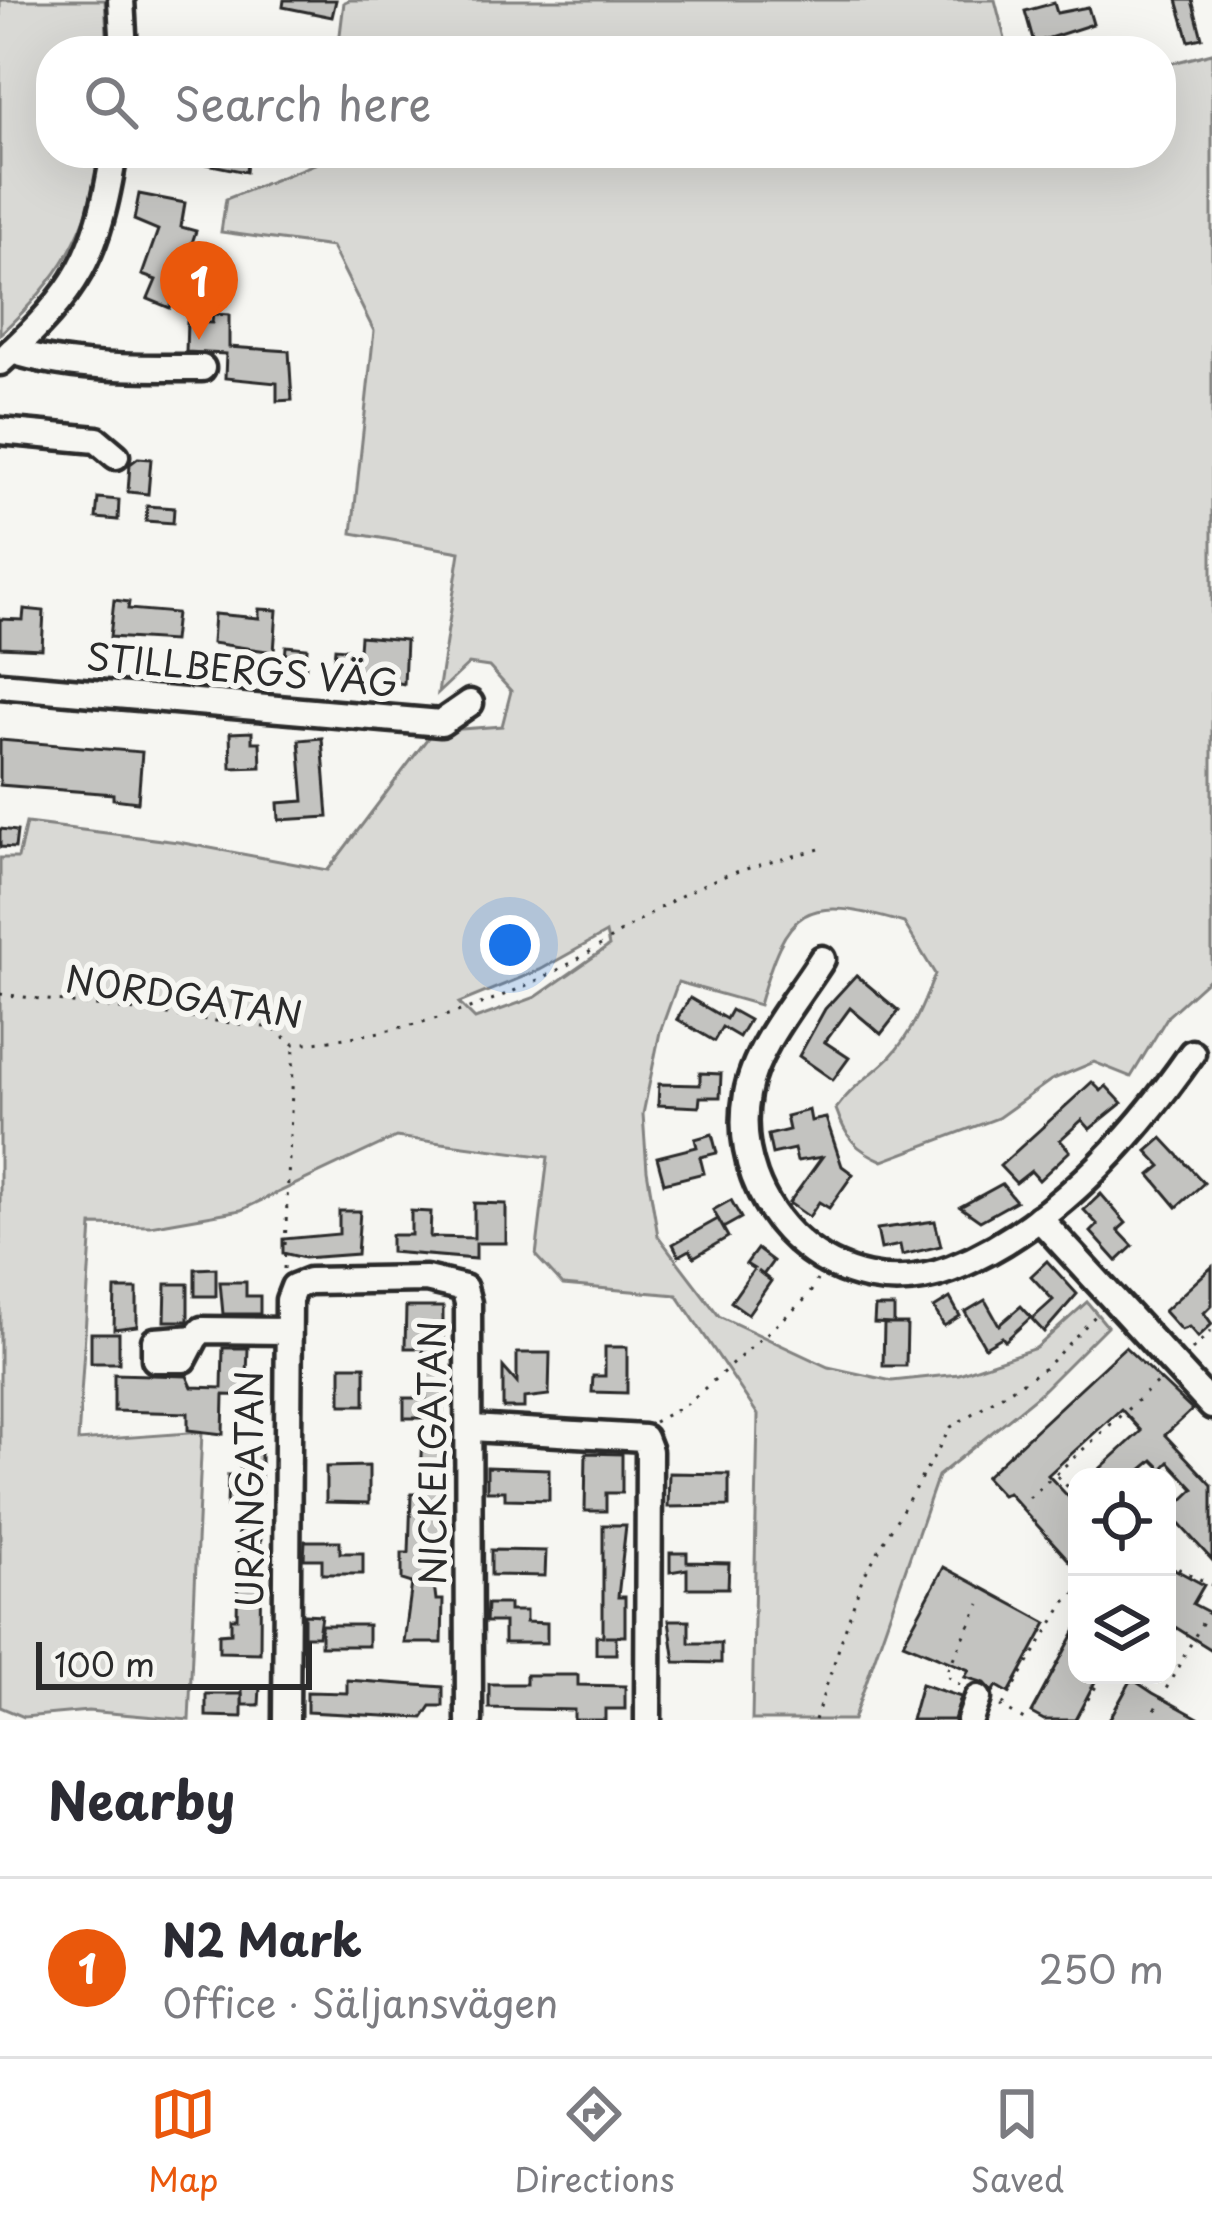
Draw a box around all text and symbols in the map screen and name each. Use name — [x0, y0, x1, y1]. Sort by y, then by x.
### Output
search box — [36, 36, 1176, 168]
text: Search here — [174, 68, 431, 136]
icon: search — [78, 69, 144, 135]
pin: 1 — [160, 241, 238, 340]
street label: STILLBERGS VÄG — [84, 627, 400, 709]
your location — [480, 915, 540, 975]
street label: NORDGATAN — [62, 950, 306, 1040]
street label: NICKELGATAN — [404, 1321, 458, 1585]
street label: URANGATAN — [221, 1370, 275, 1608]
map controls — [1068, 1468, 1176, 1684]
button: locate — [1068, 1468, 1176, 1576]
button: layers — [1068, 1576, 1176, 1684]
scale bar — [36, 1636, 312, 1689]
text: 100 m — [54, 1638, 155, 1688]
text: Nearby — [48, 1760, 235, 1837]
text: N2 Mark — [162, 1904, 362, 1972]
text: 1 — [78, 1938, 96, 1997]
text: 250 m — [1039, 1938, 1164, 1997]
text: Office · Säljansvägen — [162, 1972, 558, 2031]
tab: Map — [148, 2081, 218, 2203]
tab: Directions — [514, 2081, 675, 2203]
tab: Saved — [970, 2081, 1064, 2203]

